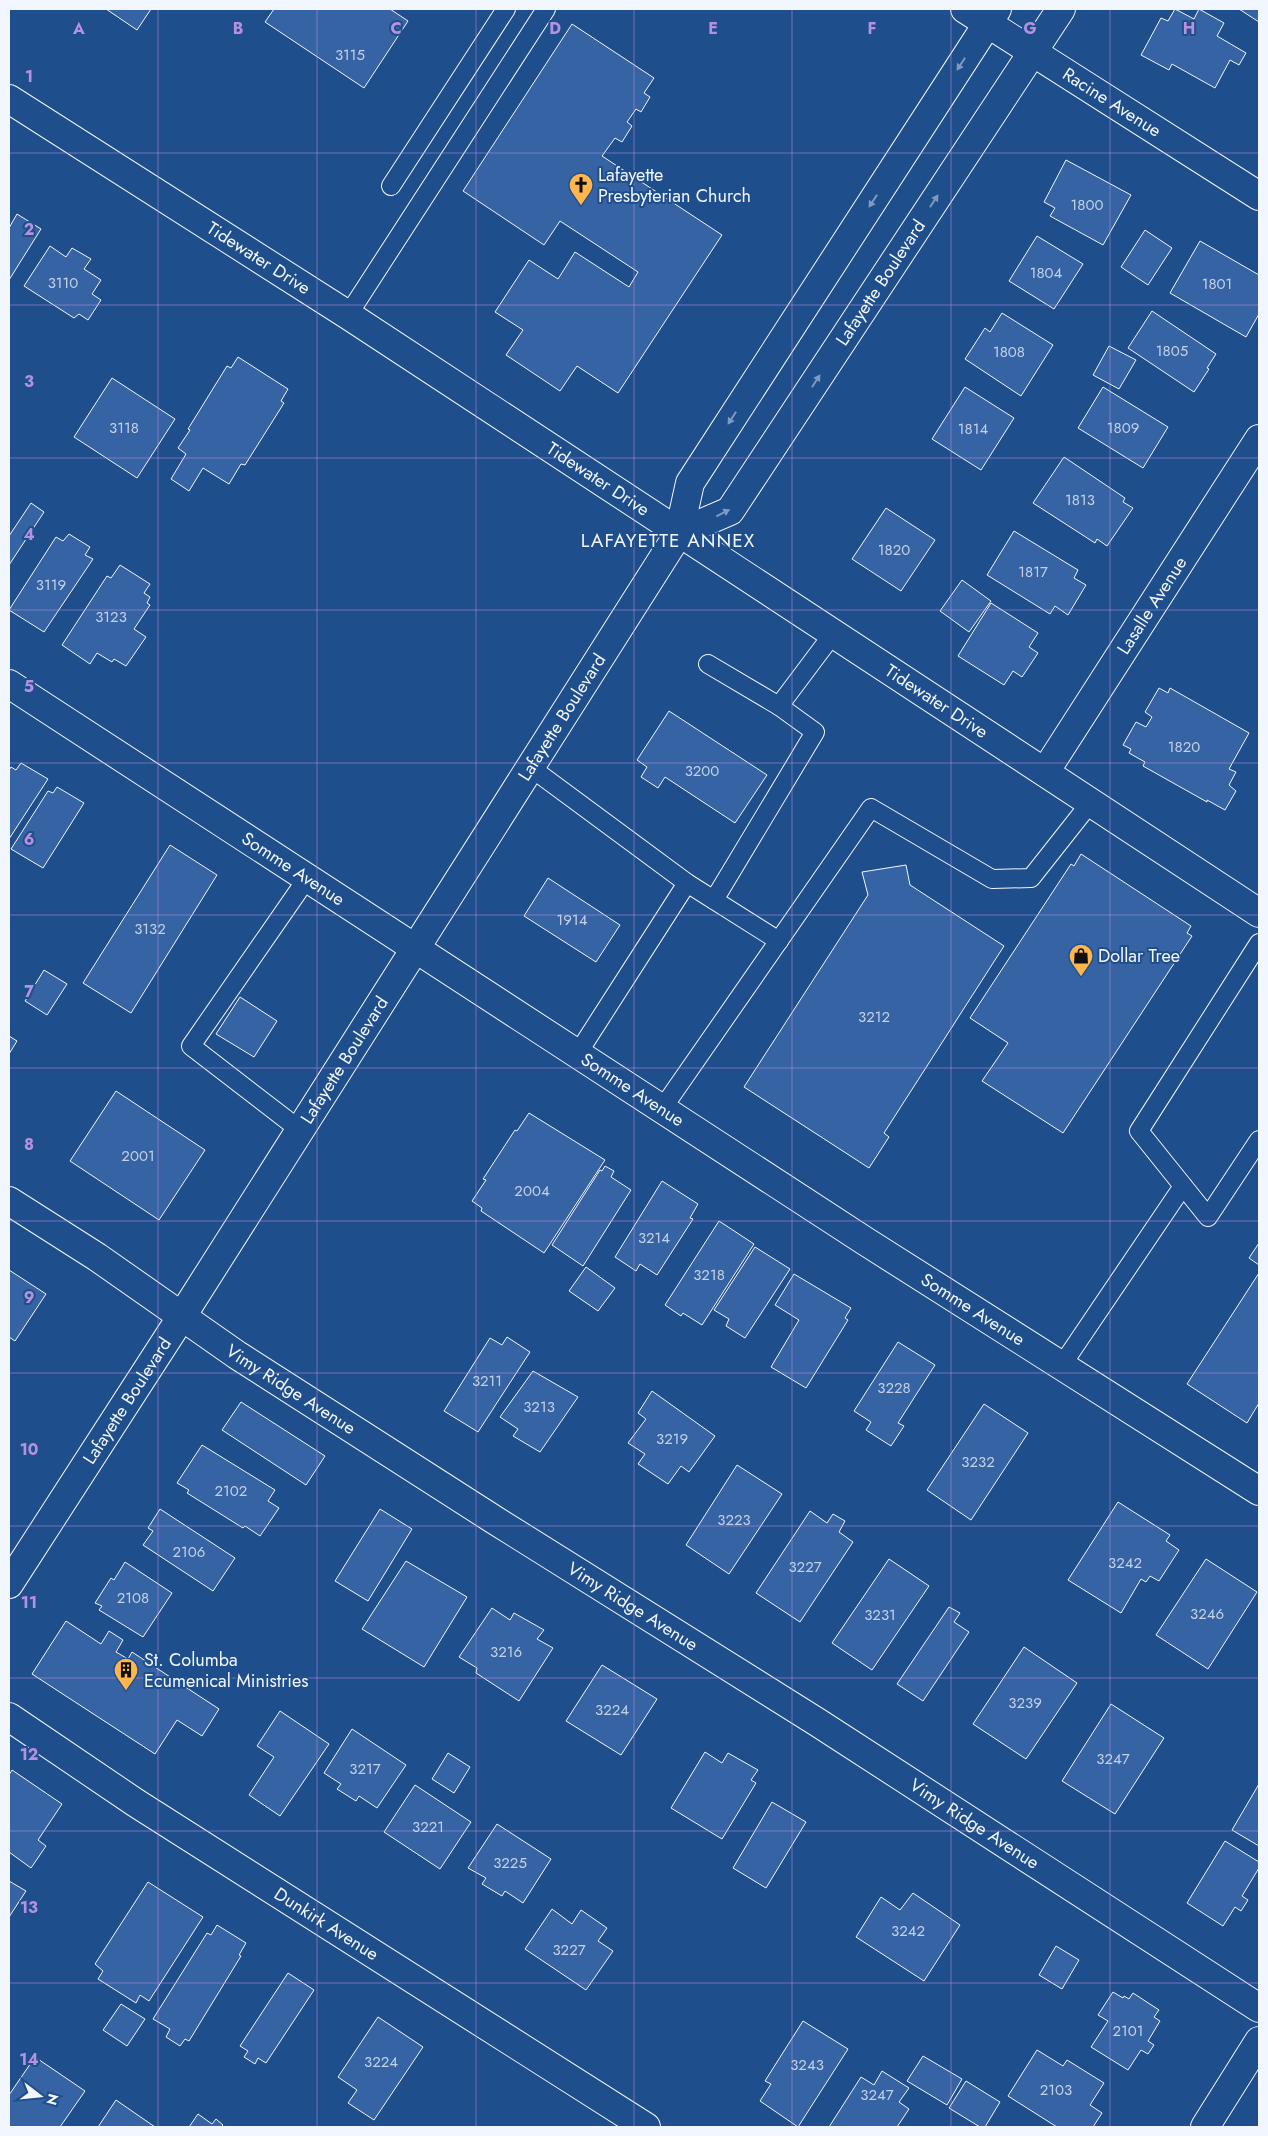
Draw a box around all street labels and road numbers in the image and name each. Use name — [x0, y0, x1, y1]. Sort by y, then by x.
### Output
street label: Racine Avenue — [1057, 61, 1166, 143]
street label: Lafayette Boulevard — [829, 214, 932, 351]
street label: Tidewater Drive — [202, 215, 316, 301]
street label: Tidewater Drive — [541, 436, 655, 522]
street label: Lasalle Avenue — [1111, 551, 1193, 659]
street label: Lafayette Boulevard — [512, 649, 612, 786]
street label: Tidewater Drive — [880, 658, 993, 745]
street label: Somme Avenue — [236, 826, 350, 912]
street label: Lafayette Boulevard — [294, 991, 395, 1129]
street label: Somme Avenue — [576, 1047, 689, 1133]
street label: Somme Avenue — [916, 1267, 1030, 1352]
street label: Lafayette Boulevard — [77, 1332, 178, 1469]
street label: Vimy Ridge Avenue — [220, 1338, 361, 1441]
street label: Vimy Ridge Avenue — [562, 1556, 703, 1657]
street label: Vimy Ridge Avenue — [904, 1772, 1044, 1875]
street label: Dunkirk Avenue — [269, 1881, 384, 1967]

